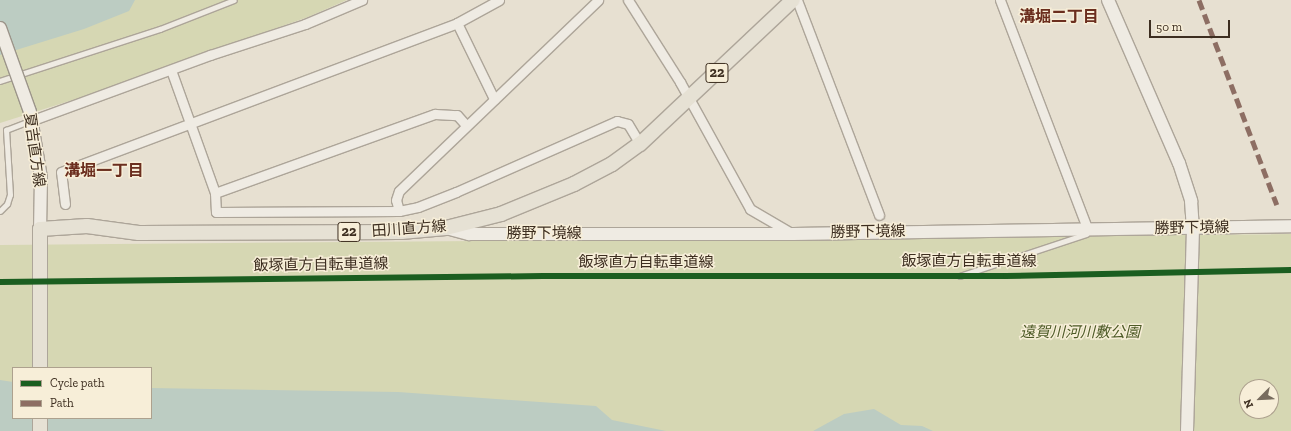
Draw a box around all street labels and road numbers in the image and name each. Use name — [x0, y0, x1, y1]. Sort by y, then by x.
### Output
road number: 22 — [705, 61, 729, 85]
street label: 夏吉直方線 — [20, 112, 48, 188]
street label: 田川直方線 — [371, 217, 447, 241]
street label: 勝野下境線 — [1154, 218, 1230, 238]
road number: 22 — [337, 220, 361, 244]
street label: 勝野下境線 — [830, 222, 906, 242]
street label: 勝野下境線 — [507, 225, 581, 243]
street label: 飯塚直方自転車道線 — [902, 253, 1036, 271]
street label: 飯塚直方自転車道線 — [579, 254, 713, 272]
street label: 飯塚直方自転車道線 — [253, 255, 389, 275]

